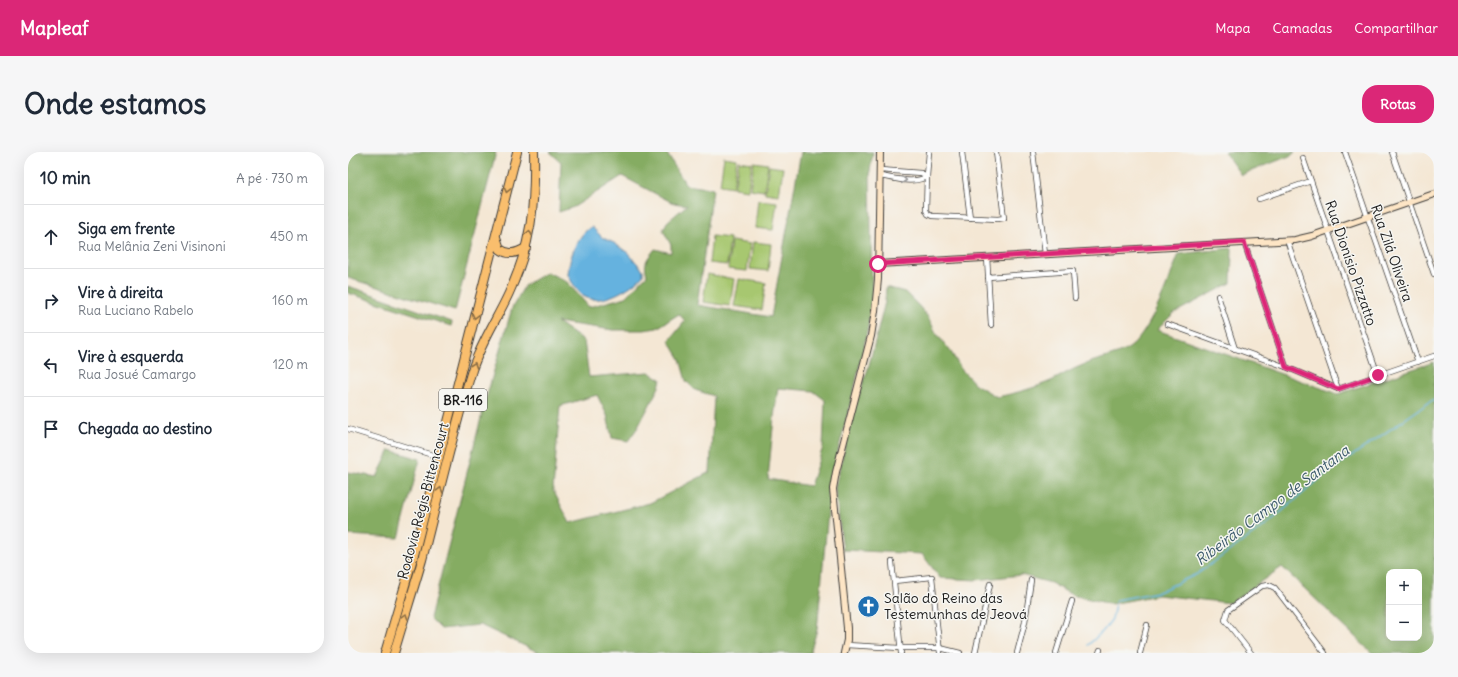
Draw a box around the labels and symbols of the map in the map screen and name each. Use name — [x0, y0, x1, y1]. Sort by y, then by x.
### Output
one-way arrow — [901, 175, 907, 184]
one-way arrow — [504, 187, 512, 193]
street label: Rua Dionísio Pizzatto — [1321, 198, 1381, 328]
street label: Rua Zilá Oliveira — [1367, 202, 1417, 304]
one-way arrow — [525, 230, 533, 236]
route start — [869, 255, 887, 273]
one-way arrow — [472, 313, 480, 319]
one-way arrow — [469, 362, 478, 369]
route end — [1369, 366, 1387, 384]
road number: BR-116 — [439, 389, 487, 411]
street label: Rodovia Régis Bittencourt — [393, 420, 453, 581]
water label: Ribeirão Campo de Santana — [1191, 440, 1354, 569]
one-way arrow — [435, 487, 443, 494]
place label: Salão do Reino das Testemunhas de Jeová — [884, 589, 1027, 623]
church icon: Salão do Reino das Testemunhas de Jeová — [855, 593, 881, 619]
one-way arrow — [400, 612, 409, 619]

